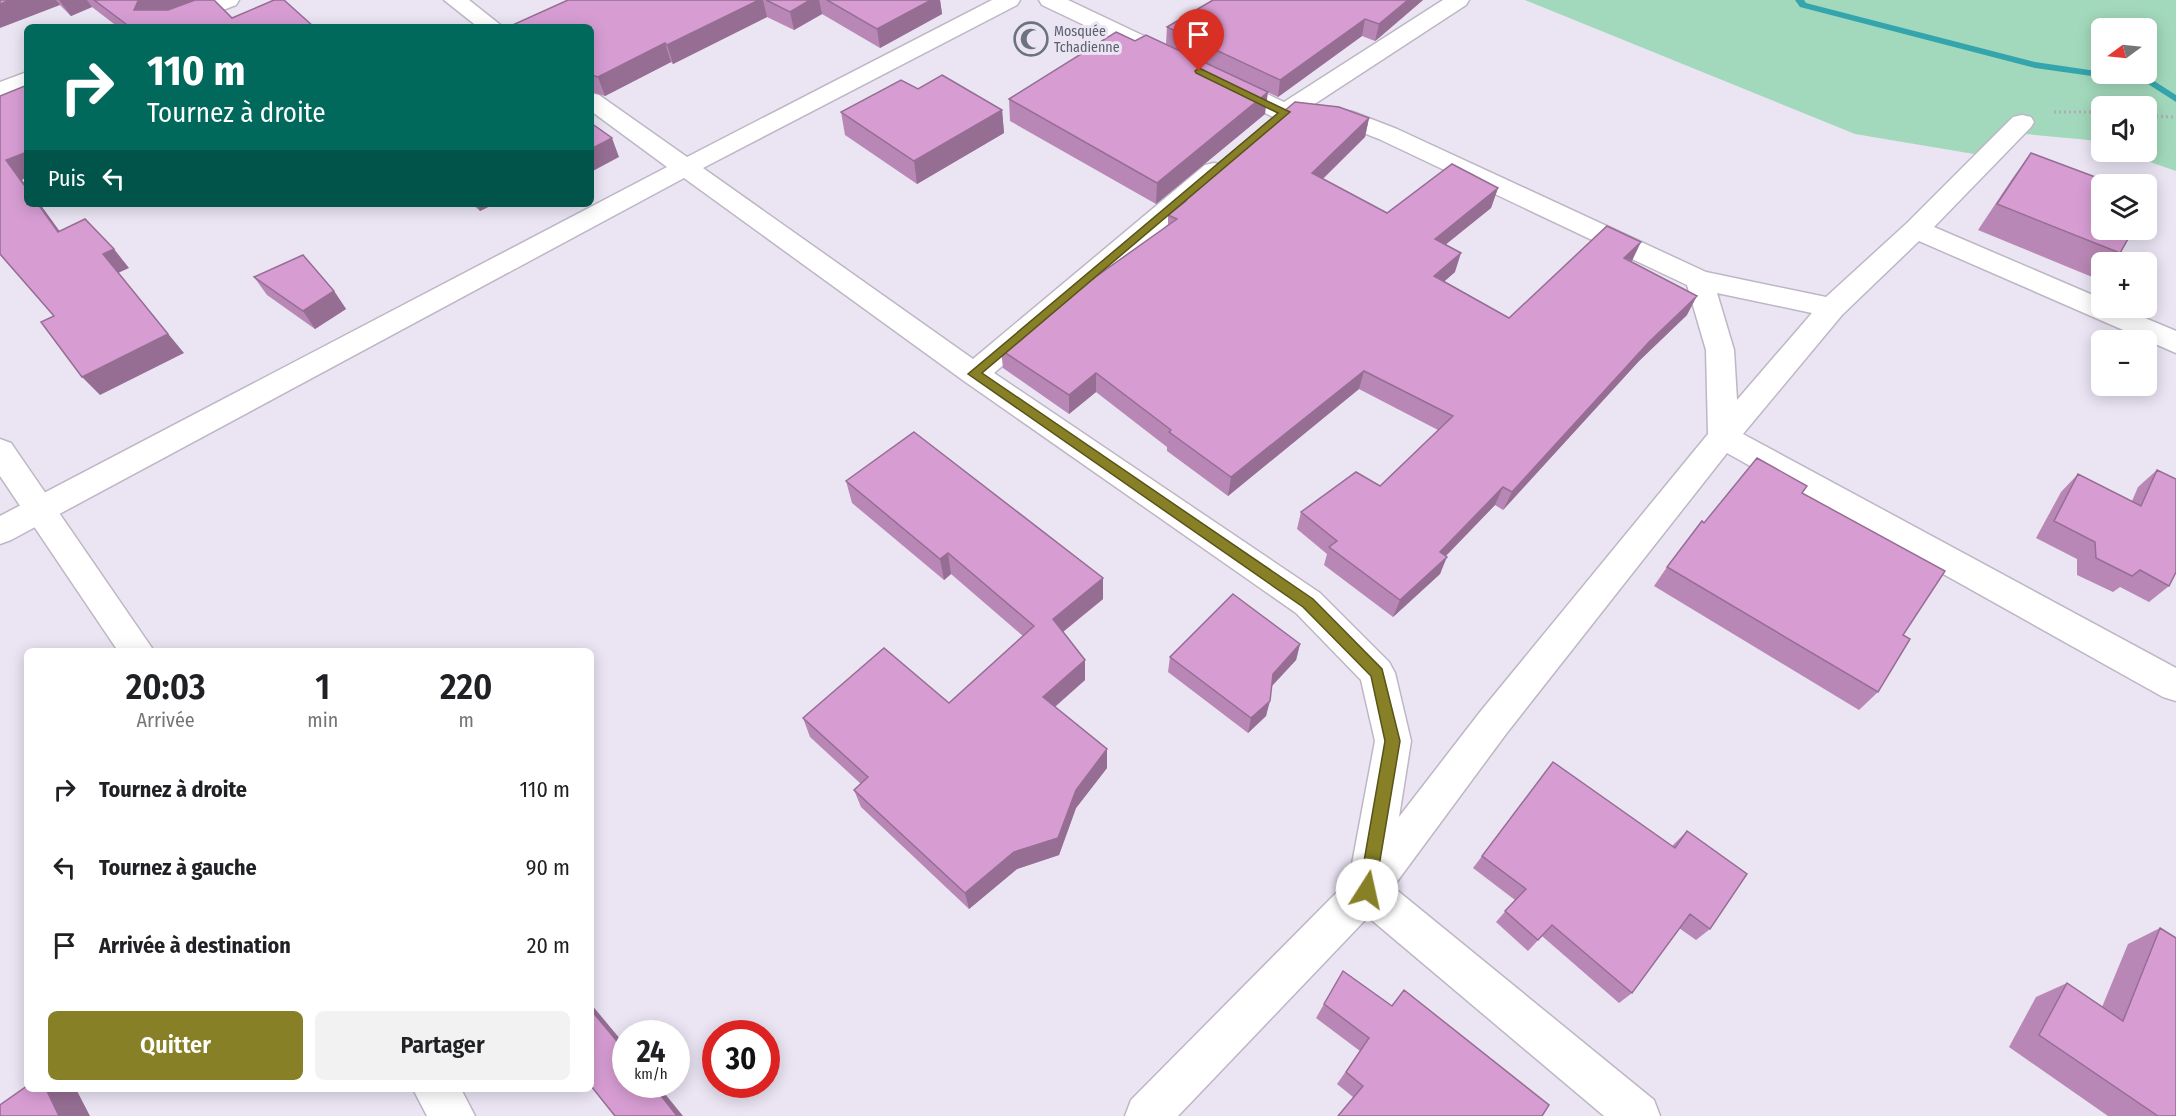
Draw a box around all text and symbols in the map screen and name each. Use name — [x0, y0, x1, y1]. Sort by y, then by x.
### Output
pin — [1173, 9, 1224, 71]
icon: arrive — [1182, 18, 1215, 51]
north arrow — [2091, 18, 2157, 84]
map controls — [2091, 18, 2157, 396]
mosque icon: Mosquée Tchadienne — [1013, 21, 1049, 57]
place label: Mosquée Tchadienne — [1054, 23, 1120, 56]
text: 110 m — [147, 46, 246, 96]
icon: right — [48, 48, 126, 126]
button: sound — [2091, 96, 2157, 162]
text: Tournez à droite — [147, 97, 326, 129]
icon: left — [97, 162, 130, 195]
text: Puis — [48, 165, 85, 192]
button: layers — [2091, 174, 2157, 240]
button: + — [2091, 252, 2157, 318]
button: − — [2091, 330, 2157, 396]
text: 20:03 — [126, 665, 206, 709]
text: 1 — [315, 665, 330, 709]
text: 220 — [440, 665, 492, 709]
text: Arrivée — [137, 708, 195, 732]
text: min — [307, 708, 338, 732]
text: m — [458, 708, 474, 732]
icon: right — [48, 773, 81, 806]
text: Tournez à droite — [99, 776, 247, 803]
text: 110 m — [520, 776, 570, 803]
icon: left — [48, 851, 81, 884]
text: Tournez à gauche — [99, 854, 257, 881]
text: 90 m — [526, 854, 570, 881]
position arrow — [1335, 858, 1399, 922]
icon: arrive — [48, 929, 81, 962]
text: Arrivée à destination — [99, 932, 291, 959]
text: 20 m — [527, 932, 570, 959]
button: Quitter — [48, 1011, 303, 1080]
button: Partager — [315, 1011, 570, 1080]
speed limit sign: 30 — [702, 1020, 780, 1098]
text: 24 — [637, 1034, 665, 1070]
text: km/h — [634, 1065, 668, 1083]

